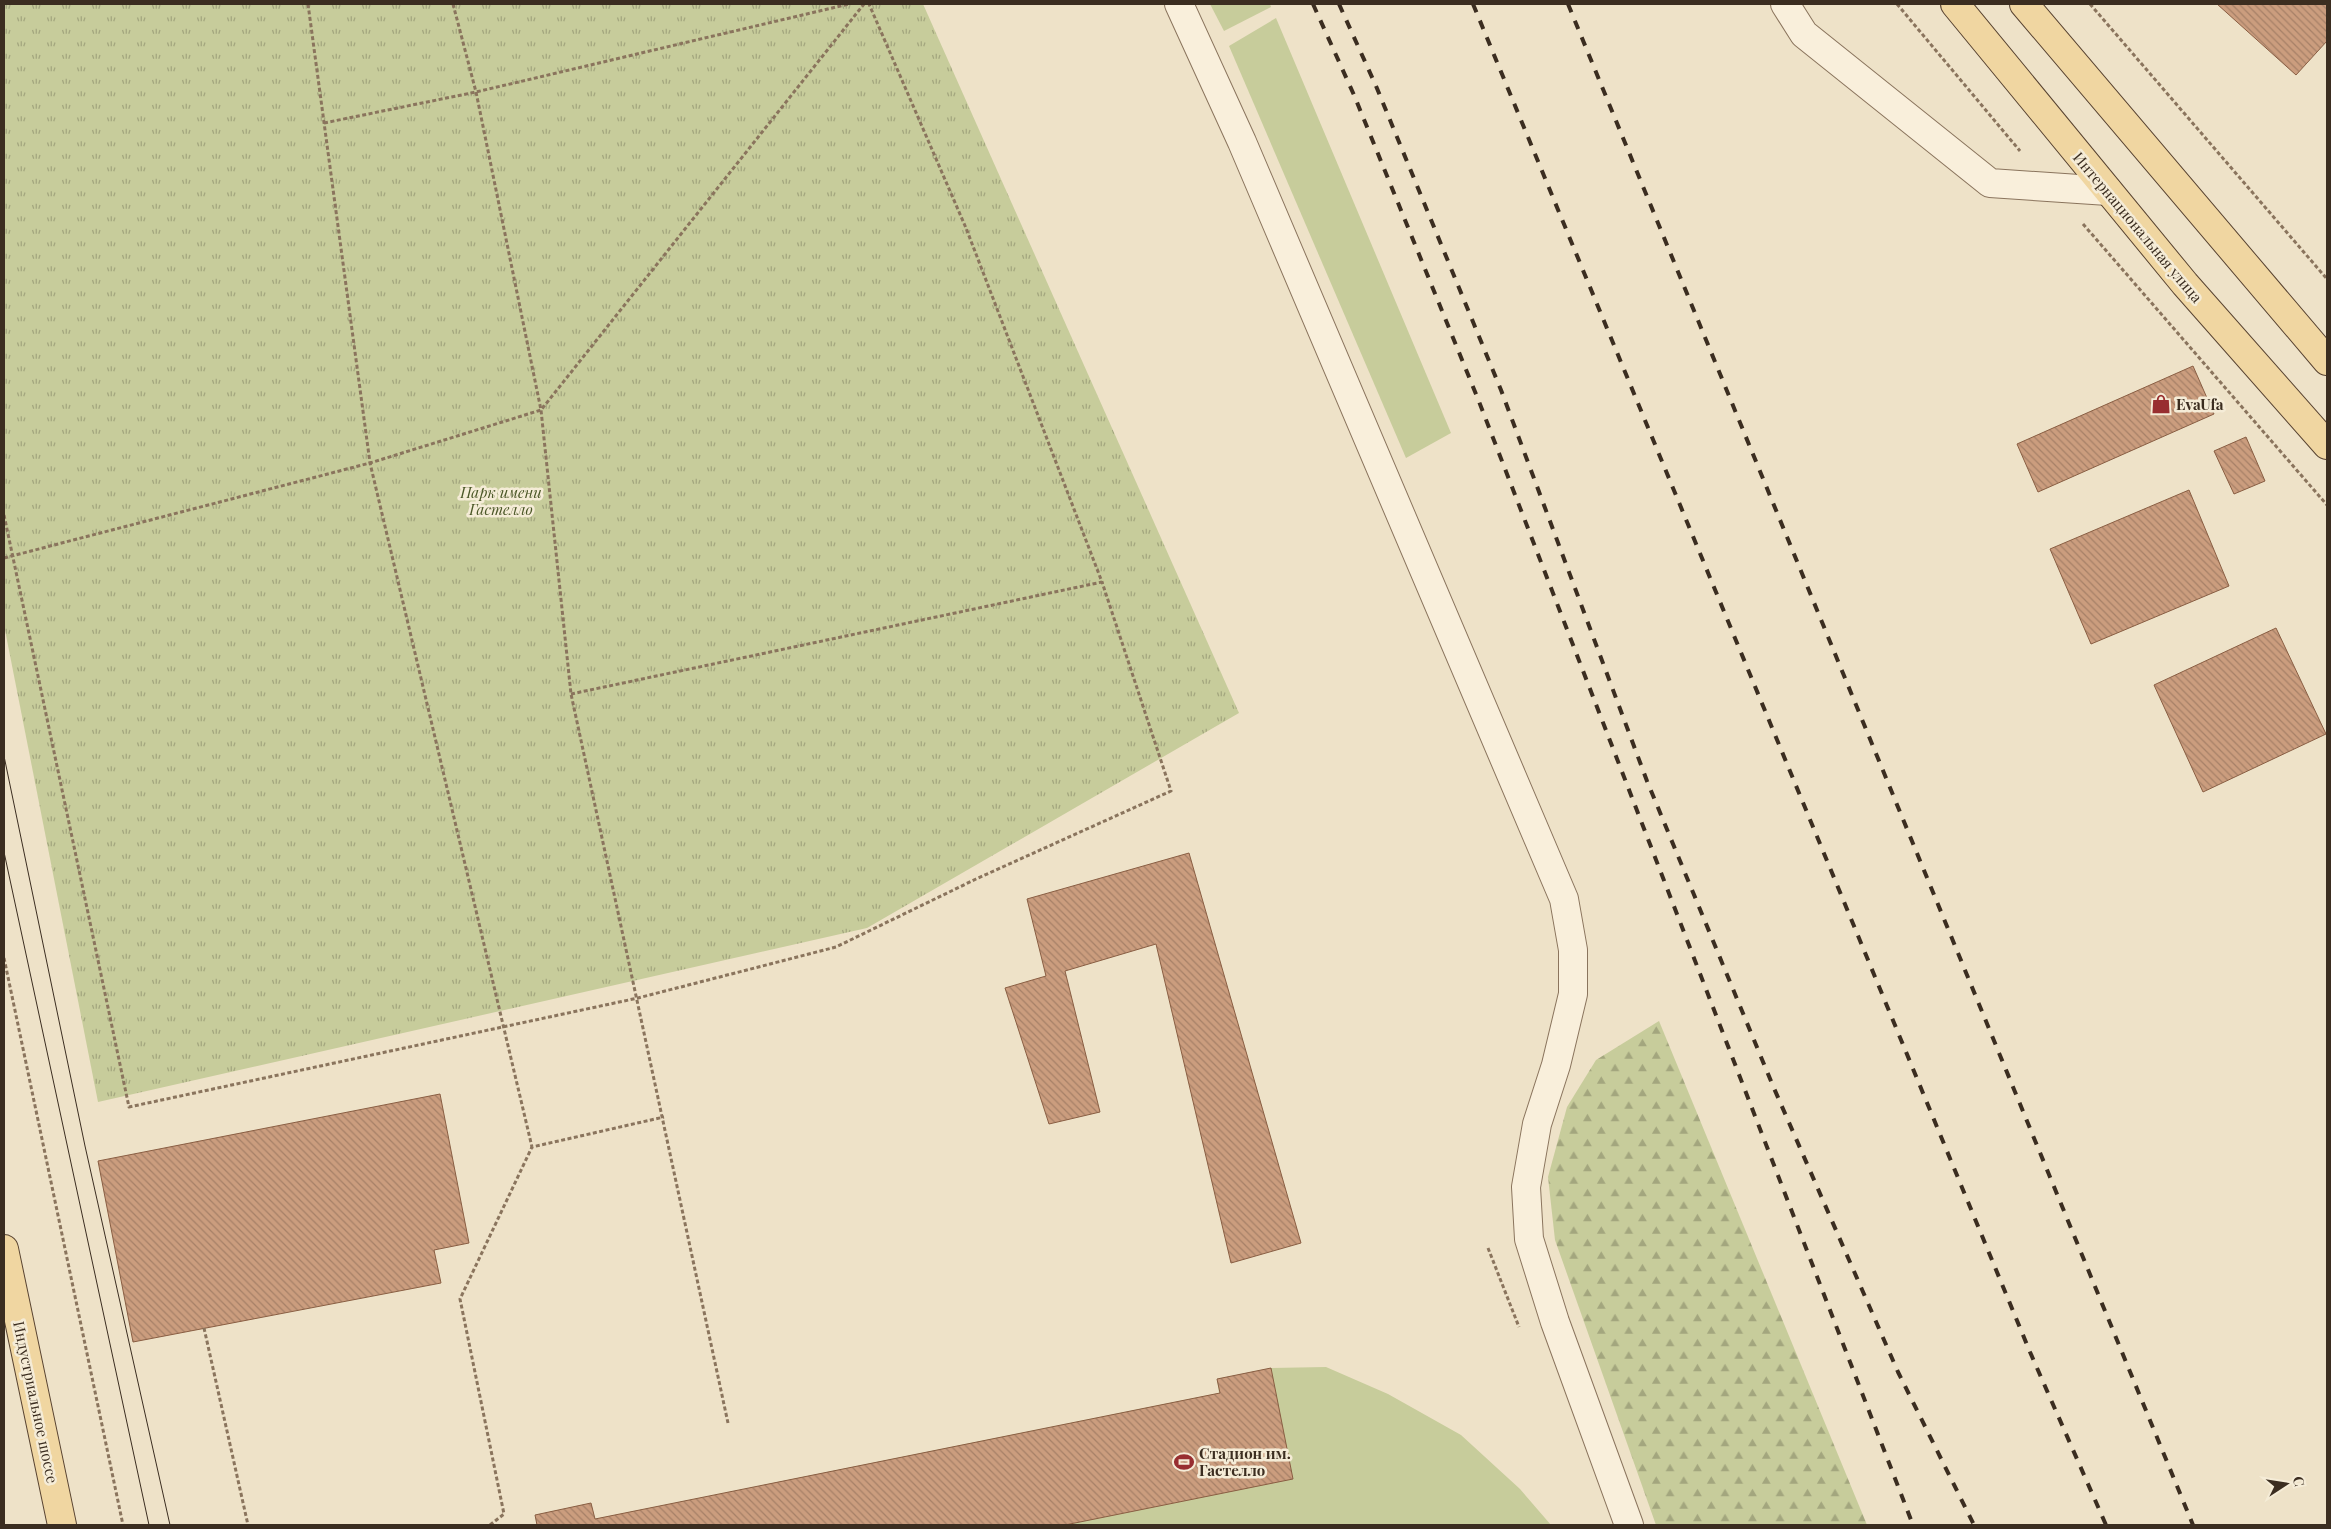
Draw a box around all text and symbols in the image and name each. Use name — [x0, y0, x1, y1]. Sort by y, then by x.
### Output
street label: Интернациональная улица — [2069, 148, 2207, 307]
shop icon: EvaUfa — [2150, 393, 2172, 415]
place label: EvaUfa — [2176, 394, 2224, 414]
park label: Парк имени Гастелло — [459, 482, 542, 519]
street label: Индустриальное шоссе — [9, 1319, 63, 1485]
place label: Стадион им. Гастелло — [1199, 1443, 1291, 1480]
sports icon: Стадион им. Гастелло — [1173, 1451, 1195, 1473]
north arrow — [2261, 1459, 2311, 1509]
text: С — [2289, 1474, 2310, 1488]

